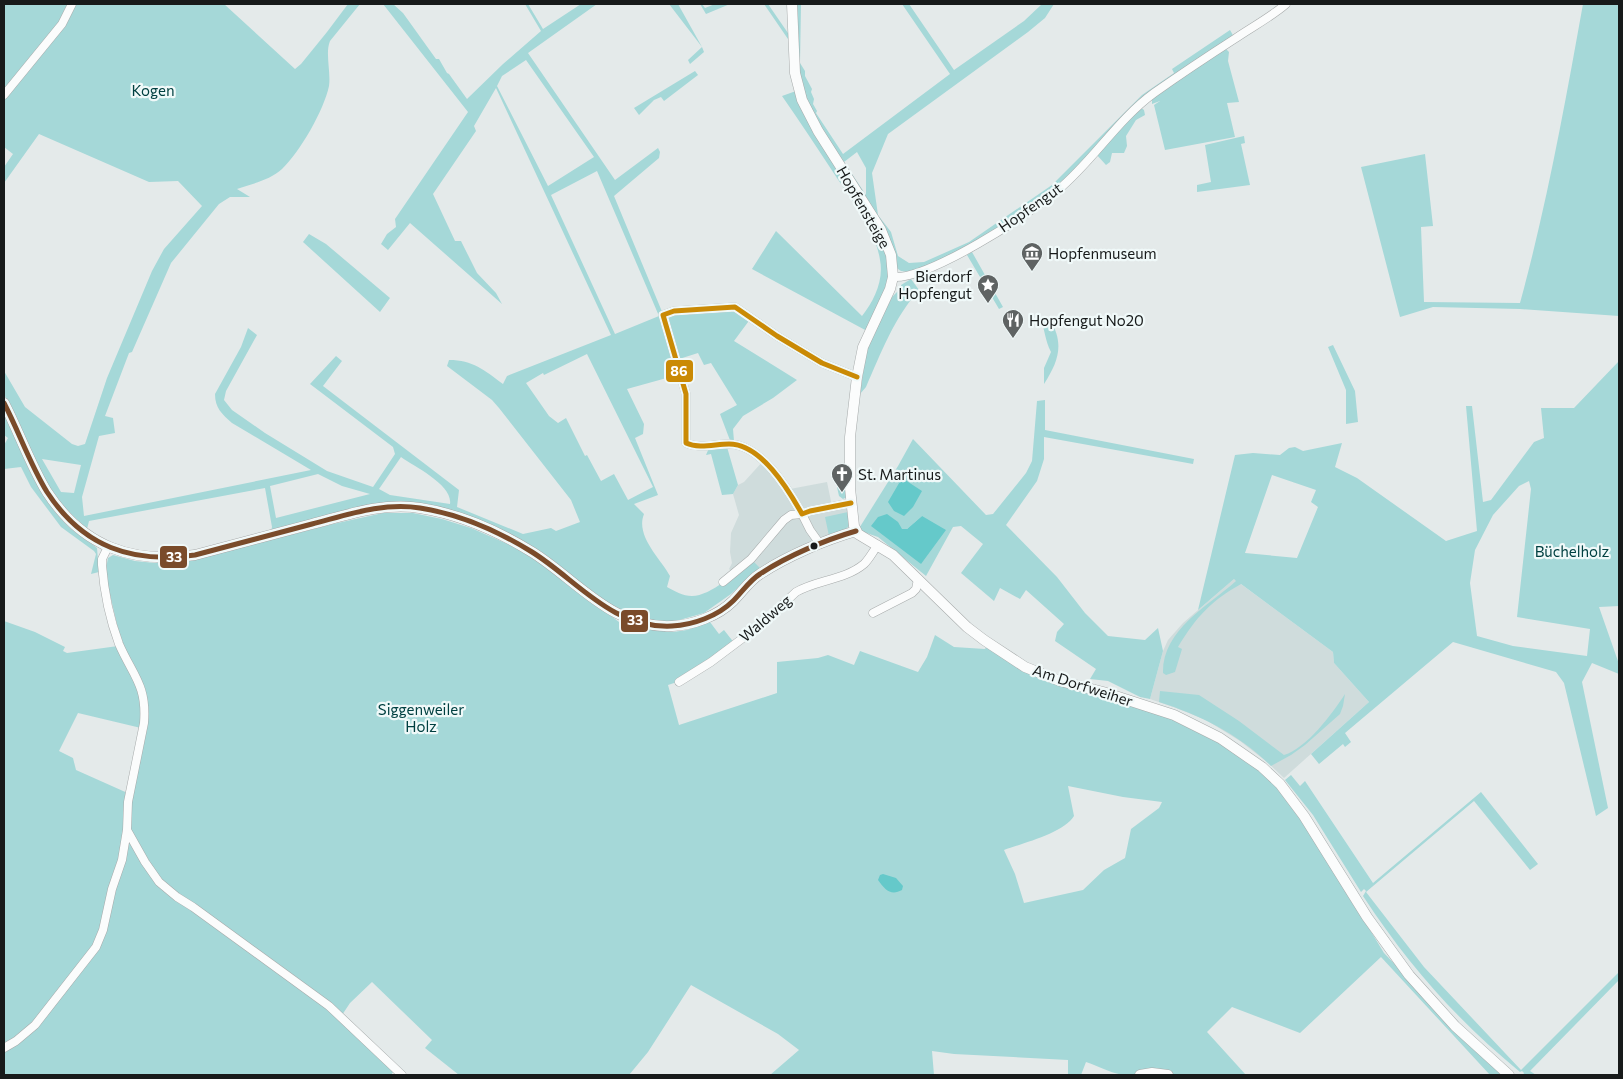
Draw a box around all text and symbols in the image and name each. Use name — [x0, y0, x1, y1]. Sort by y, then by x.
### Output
park label: Kogen — [132, 81, 174, 99]
street label: Hopfensteige — [833, 163, 895, 251]
street label: Hopfengut — [995, 178, 1065, 236]
museum icon: Hopfenmuseum — [1020, 241, 1044, 272]
place label: Hopfenmuseum — [1048, 244, 1157, 262]
place label: Bierdorf Hopfengut — [898, 267, 972, 302]
place icon: Bierdorf Hopfengut — [976, 273, 1000, 304]
restaurant icon: Hopfengut No20 — [1001, 308, 1025, 339]
place label: Hopfengut No20 — [1029, 311, 1144, 329]
line badge: 86 — [665, 359, 694, 383]
text: 86 — [670, 362, 688, 379]
church icon: St. Martinus — [830, 462, 854, 493]
place label: St. Martinus — [858, 465, 941, 483]
unlabelled marker — [809, 541, 819, 551]
park label: Büchelholz — [1535, 542, 1609, 560]
line badge: 33 — [159, 545, 188, 569]
text: 33 — [166, 548, 182, 565]
street label: Waldweg — [735, 591, 795, 645]
line badge: 33 — [620, 609, 649, 633]
text: 33 — [627, 611, 643, 628]
street label: Am Dorfweiher — [1031, 660, 1135, 710]
park label: Siggenweiler Holz — [378, 700, 464, 735]

